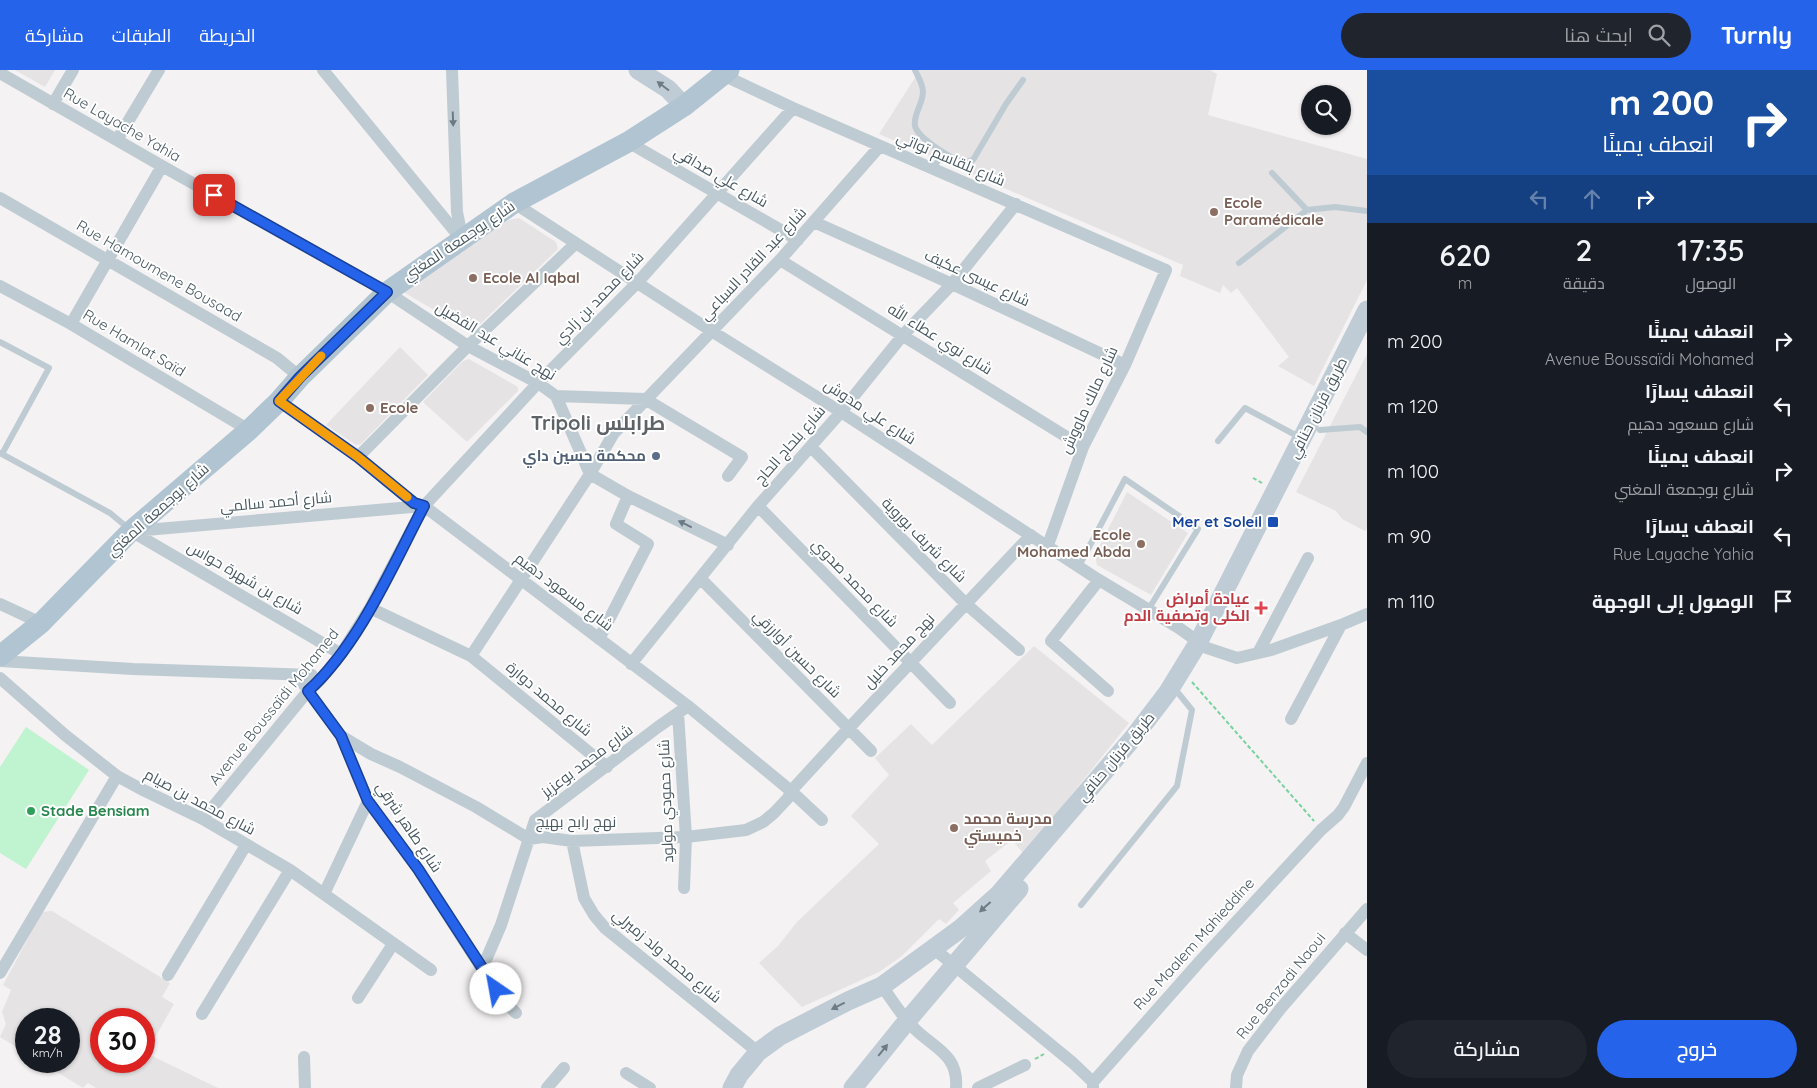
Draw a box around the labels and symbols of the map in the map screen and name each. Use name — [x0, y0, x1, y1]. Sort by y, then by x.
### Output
one-way arrow — [657, 80, 670, 91]
street label: Rue Layache Yahia — [60, 83, 184, 166]
one-way arrow — [450, 111, 458, 127]
street label: شارع بلقاسم تواتي — [893, 127, 1008, 193]
street label: شارع علي صداقي — [669, 142, 772, 214]
pin — [193, 174, 235, 216]
place label: Ecole Paramédicale — [1224, 193, 1324, 229]
street label: شارع بوجمعة المغني — [399, 196, 520, 288]
street label: شارع عبد القادر السباعي — [695, 203, 812, 326]
marker: Ecole Paramédicale — [1208, 206, 1220, 218]
street label: Rue Hamoumene Bousaad — [73, 215, 245, 326]
street label: شارع عيسى عكيف — [921, 245, 1033, 312]
street label: شارع محمد بن زادي — [550, 247, 650, 350]
place label: Ecole Al Iqbal — [483, 268, 580, 287]
marker: Ecole Al Iqbal — [467, 272, 479, 284]
street label: نهج عناني عبد الفضيل — [431, 297, 560, 387]
street label: شارع نوي عطاء الله — [883, 299, 996, 381]
street label: Rue Hamlat Saïd — [80, 305, 189, 381]
street label: شارع مالك ماووش — [1055, 343, 1124, 457]
street label: طريق فرنان حنافي — [1284, 354, 1354, 463]
street label: شارع علي مدوش — [819, 375, 920, 451]
place label: Ecole — [380, 398, 419, 417]
street label: شارع بلحاج الحاج — [750, 401, 831, 489]
marker: Ecole — [364, 402, 376, 414]
district label: Tripoli طرابلس — [531, 410, 665, 435]
place label: محكمة حسين داي — [522, 446, 646, 468]
marker: محكمة حسين داي — [650, 450, 662, 462]
street label: شارع بوجمعة المغني — [103, 459, 215, 563]
street label: شارع أحمد سالمي — [219, 487, 333, 519]
street label: شارع شريف بوروية — [876, 493, 971, 588]
place label: Mer et Soleil — [1172, 512, 1262, 531]
marker: Mer et Soleil — [1266, 515, 1280, 529]
one-way arrow — [677, 519, 692, 528]
place label: Ecole Mohamed Abda — [1017, 525, 1131, 561]
street label: شارع محمد صدوي — [806, 534, 902, 633]
street label: شارع بن شهرة حواس — [183, 537, 307, 620]
marker: Ecole Mohamed Abda — [1135, 538, 1147, 550]
street label: شارع مسعود دهيم — [510, 548, 617, 637]
place label: عيادة أمراض الكلى وتصفية الدم — [1124, 589, 1250, 626]
marker: عيادة أمراض الكلى وتصفية الدم — [1254, 601, 1268, 615]
street label: شارع حسين أوارزقي — [747, 606, 845, 704]
street label: نهج محمد خليل — [859, 609, 940, 694]
street label: Avenue Boussaïdi Mohamed — [205, 625, 343, 789]
street label: شارع محمد دوارة — [501, 657, 596, 742]
street label: طريق فرنان حنافي — [1073, 708, 1161, 807]
street label: شارع محمد بوعزيز — [536, 720, 637, 803]
street label: شارع حمودي مولود — [654, 739, 680, 863]
street label: شارع محمد بن صيام — [140, 764, 259, 841]
street label: شارع طاهر شرقي — [370, 778, 447, 877]
place label: Stade Bensiam — [41, 801, 150, 820]
marker: Stade Bensiam — [25, 805, 37, 817]
place label: مدرسة محمد خميستي — [964, 809, 1052, 848]
street label: نهج رابح بهيج — [536, 812, 616, 833]
marker: مدرسة محمد خميستي — [948, 822, 960, 834]
street label: Rue Maalem Mahieddine — [1129, 874, 1258, 1014]
one-way arrow — [979, 901, 991, 912]
street label: شارع محمد ولد زميرلي — [607, 905, 726, 1009]
street label: Rue Benzadi Naoui — [1232, 929, 1329, 1043]
position arrow — [469, 962, 521, 1014]
one-way arrow — [831, 1002, 845, 1010]
speed limit sign: 30 — [90, 1008, 155, 1073]
one-way arrow — [878, 1044, 889, 1057]

